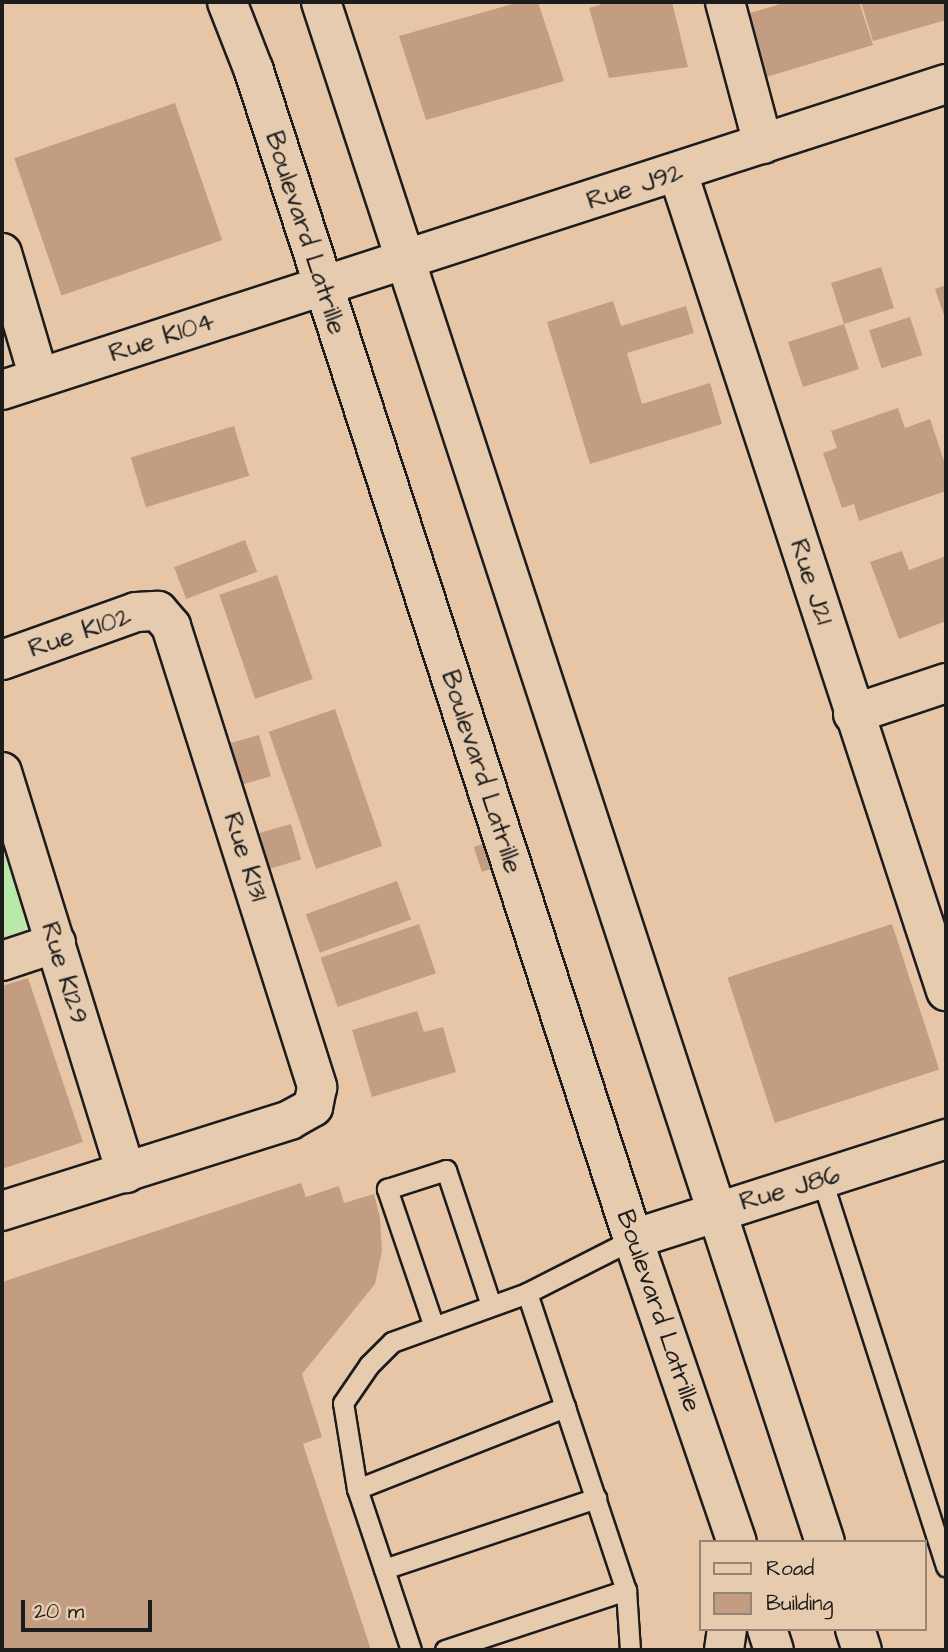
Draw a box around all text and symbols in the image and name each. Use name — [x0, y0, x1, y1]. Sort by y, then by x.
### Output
street label: Boulevard Latrille — [257, 128, 353, 338]
street label: Rue J92 — [583, 157, 687, 217]
street label: Rue K104 — [105, 306, 219, 370]
street label: Rue J21 — [783, 535, 839, 629]
street label: Rue K102 — [25, 601, 135, 665]
street label: Boulevard Latrille — [433, 667, 529, 877]
street label: Rue K131 — [216, 809, 274, 905]
street label: Rue K129 — [34, 918, 94, 1028]
street label: Rue J86 — [736, 1160, 844, 1218]
street label: Boulevard Latrille — [609, 1206, 707, 1416]
legend — [699, 1540, 927, 1631]
text: Road — [766, 1554, 814, 1583]
scale bar — [24, 1586, 156, 1630]
text: Building — [766, 1589, 833, 1618]
text: 20 m — [34, 1597, 84, 1626]

